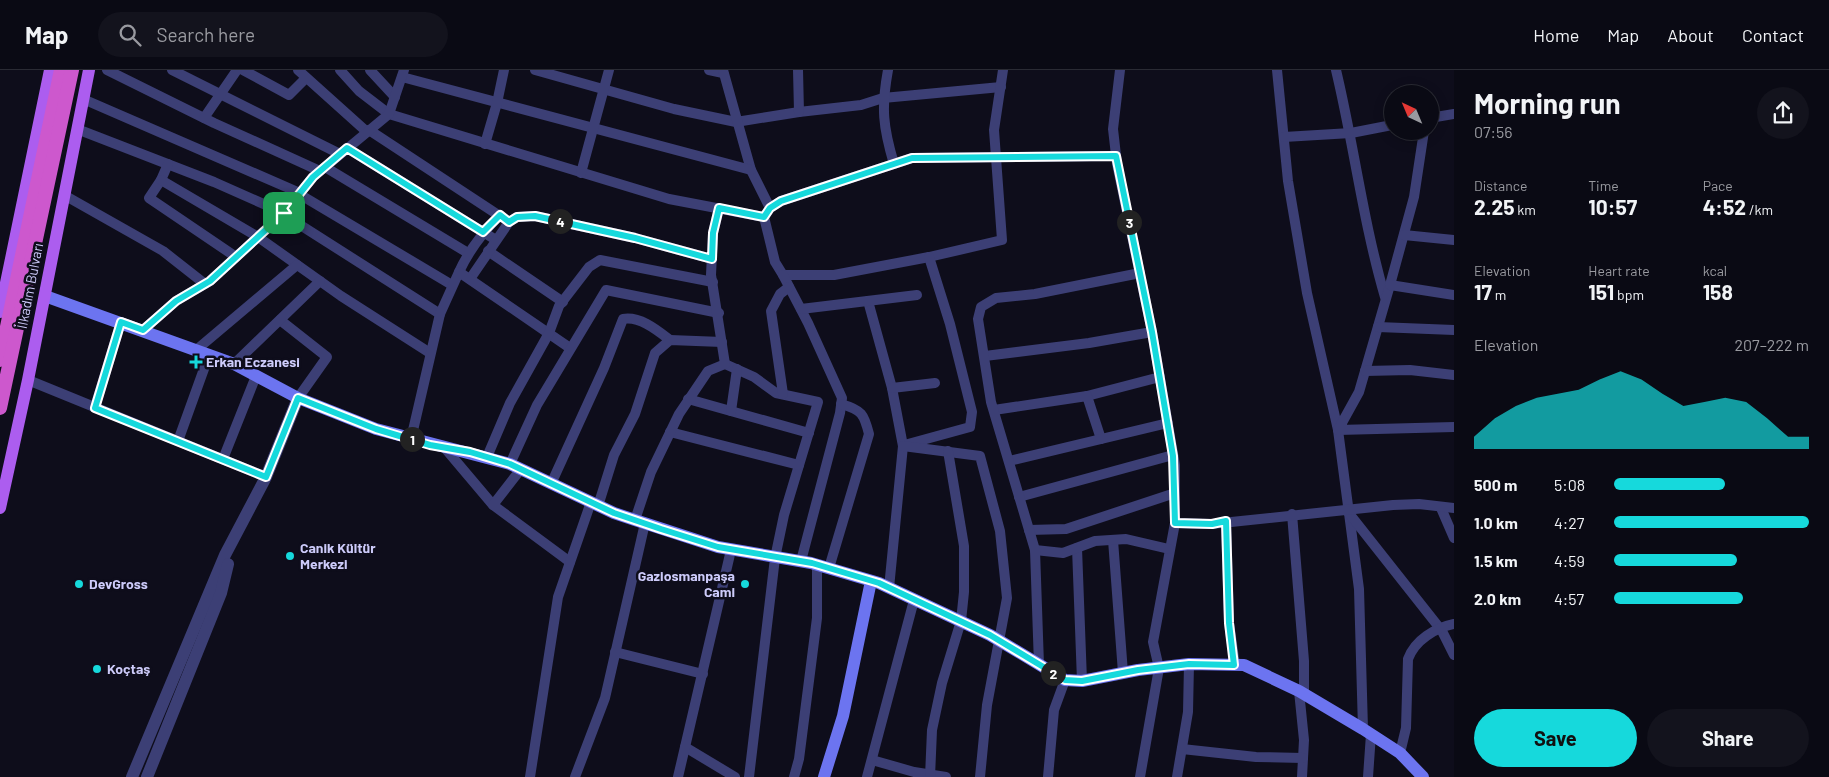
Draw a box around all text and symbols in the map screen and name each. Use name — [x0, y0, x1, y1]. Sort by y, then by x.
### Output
search box — [98, 12, 448, 57]
text: Map — [25, 20, 68, 49]
icon: search — [116, 21, 144, 49]
text: Search here — [156, 23, 255, 46]
text: Home — [1533, 24, 1579, 46]
text: Map — [1607, 24, 1639, 46]
text: About — [1667, 24, 1714, 46]
text: Contact — [1742, 24, 1804, 46]
north arrow — [1384, 85, 1439, 140]
map controls — [1384, 85, 1439, 140]
text: Morning run — [1474, 86, 1621, 120]
button: share — [1757, 87, 1809, 139]
text: 07:56 — [1474, 122, 1513, 141]
text: Distance — [1474, 177, 1527, 194]
text: Time — [1588, 177, 1619, 194]
text: Pace — [1703, 177, 1733, 194]
pin — [263, 192, 305, 234]
text: 2.25 — [1474, 194, 1515, 219]
text: 10:57 — [1588, 194, 1637, 219]
text: 4:52 — [1703, 194, 1746, 219]
icon: arrive — [270, 199, 298, 227]
text: km — [1515, 201, 1536, 218]
text: /km — [1746, 201, 1773, 218]
pin: 4 — [548, 208, 572, 234]
pin: 3 — [1116, 210, 1142, 234]
text: 4 — [556, 213, 565, 230]
text: 3 — [1126, 214, 1133, 231]
street label: İlkadım Bulvarı — [13, 242, 46, 330]
text: Elevation — [1474, 262, 1530, 279]
text: Heart rate — [1588, 262, 1650, 279]
text: kcal — [1703, 262, 1727, 279]
text: 17 — [1474, 279, 1492, 304]
text: 151 — [1588, 279, 1614, 304]
text: 158 — [1703, 279, 1733, 304]
text: m — [1492, 286, 1506, 303]
text: bpm — [1614, 286, 1644, 303]
text: Elevation — [1474, 335, 1538, 354]
text: 207–222 m — [1734, 335, 1809, 354]
place label: Erkan Eczanesi — [206, 353, 300, 370]
marker: Erkan Eczanesi — [190, 356, 202, 368]
pin: 1 — [400, 426, 424, 452]
text: 1 — [410, 431, 415, 448]
text: 500 m — [1474, 475, 1517, 494]
text: 5:08 — [1554, 475, 1585, 494]
text: 1.0 km — [1474, 513, 1518, 532]
text: 4:27 — [1554, 513, 1584, 532]
place label: Canik Kültür Merkezi — [300, 539, 376, 572]
marker: Canik Kültür Merkezi — [284, 550, 296, 562]
text: 1.5 km — [1474, 551, 1518, 570]
text: 4:59 — [1554, 551, 1585, 570]
place label: Gaziosmanpaşa Cami — [638, 567, 735, 600]
place label: DevGross — [89, 575, 148, 592]
marker: DevGross — [73, 578, 85, 590]
marker: Gaziosmanpaşa Cami — [739, 578, 751, 590]
text: 2.0 km — [1474, 589, 1521, 608]
text: 4:57 — [1554, 589, 1584, 608]
place label: Koçtaş — [107, 660, 150, 677]
pin: 2 — [1040, 660, 1066, 686]
marker: Koçtaş — [91, 663, 103, 675]
text: 2 — [1050, 665, 1057, 682]
button: Save — [1474, 709, 1637, 767]
button: Share — [1647, 709, 1809, 767]

